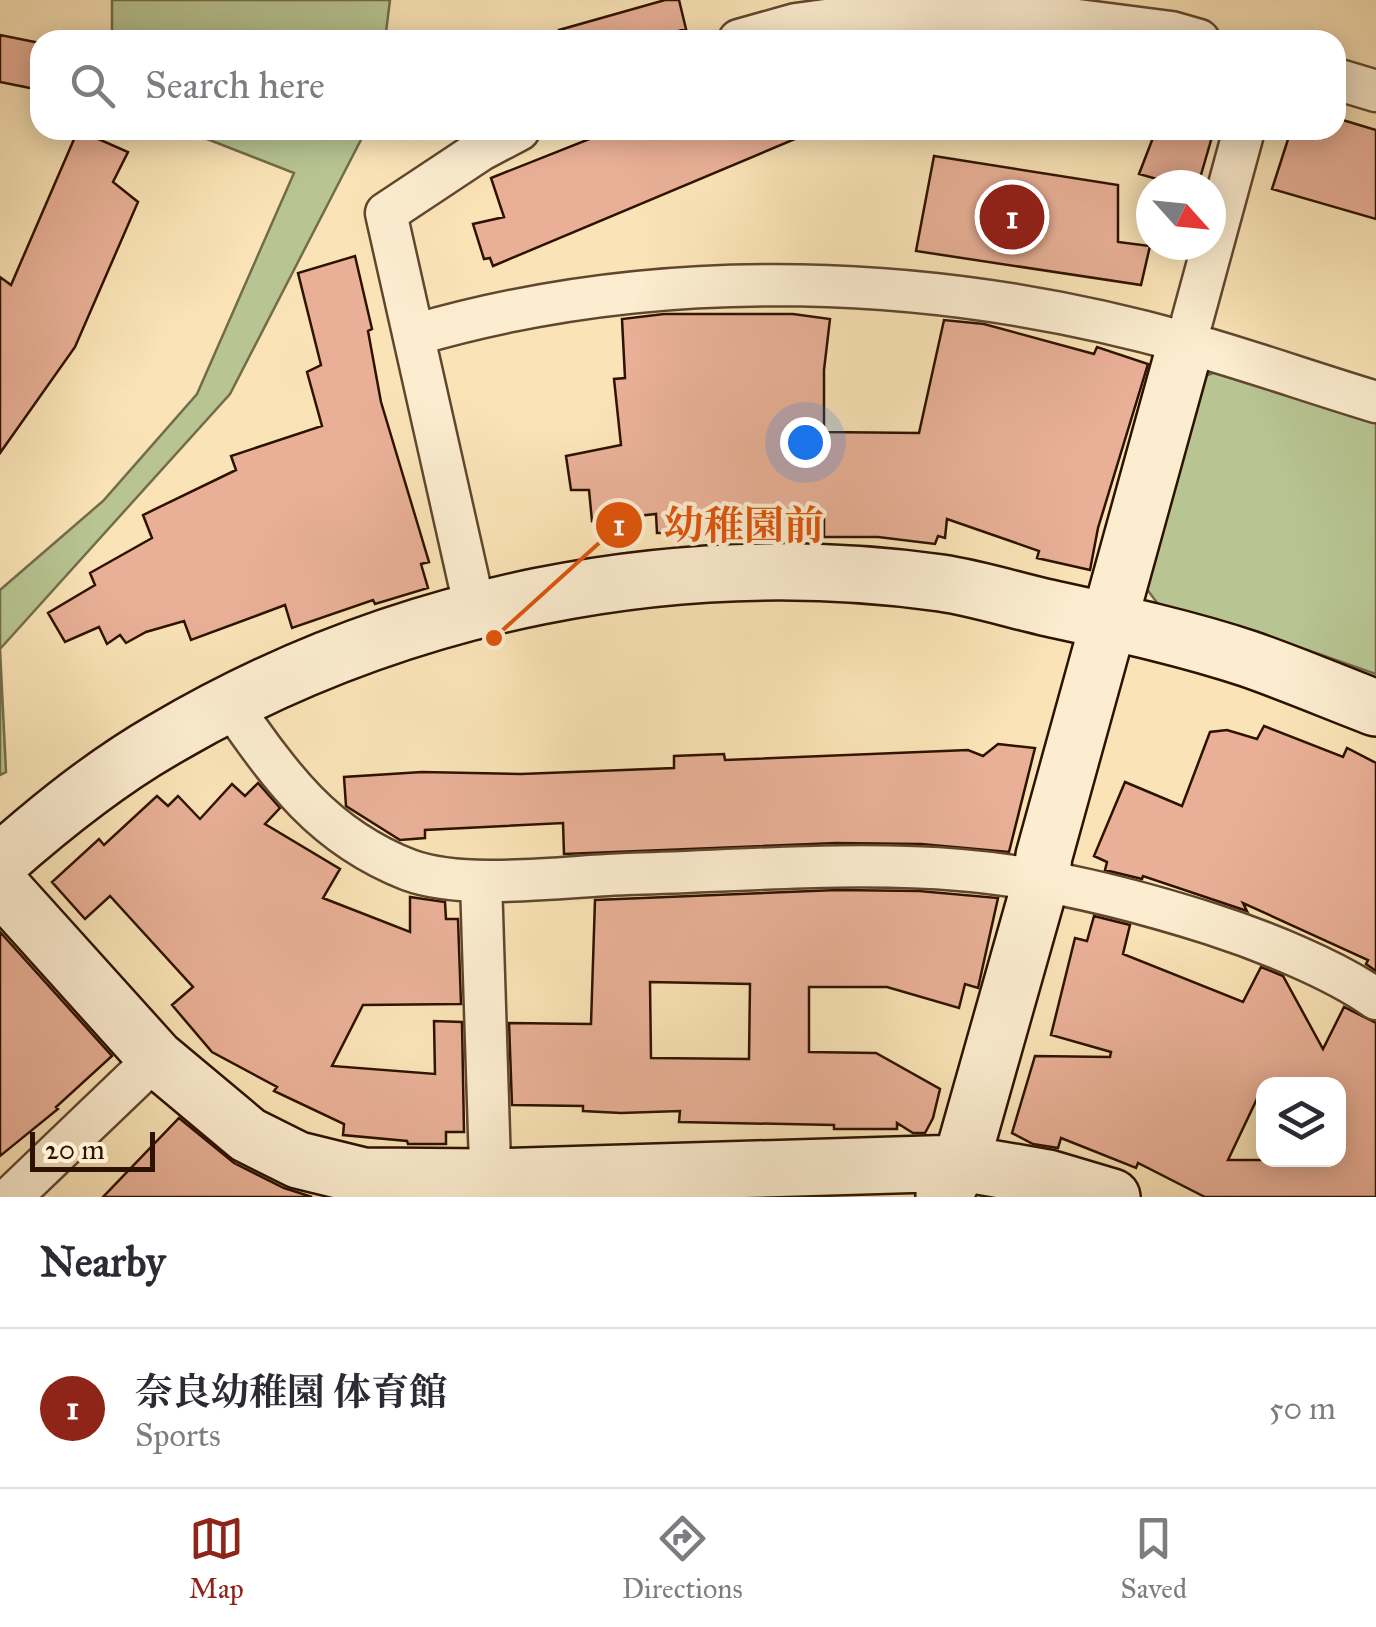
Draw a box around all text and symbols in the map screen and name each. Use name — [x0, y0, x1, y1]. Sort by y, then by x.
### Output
search box — [30, 30, 1346, 140]
icon: search — [65, 58, 120, 113]
text: Search here — [145, 62, 325, 108]
north arrow — [1136, 170, 1226, 260]
pin: 1 — [980, 180, 1044, 254]
your location — [780, 417, 831, 468]
callout: 幼稚園前 — [594, 490, 844, 560]
text: 幼稚園前 — [664, 501, 824, 550]
text: 1 — [613, 507, 625, 543]
map controls — [1256, 1077, 1346, 1167]
button: layers — [1256, 1077, 1346, 1167]
scale bar — [30, 1127, 155, 1172]
text: 20 m — [45, 1132, 105, 1167]
text: Nearby — [40, 1236, 165, 1288]
text: 奈良幼稚園 体育館 — [135, 1369, 447, 1415]
text: 1 — [66, 1389, 79, 1428]
text: 50 m — [1269, 1389, 1336, 1428]
text: Sports — [135, 1416, 221, 1455]
tab: Map — [189, 1511, 244, 1606]
tab: Directions — [622, 1511, 743, 1606]
tab: Saved — [1121, 1511, 1187, 1606]

